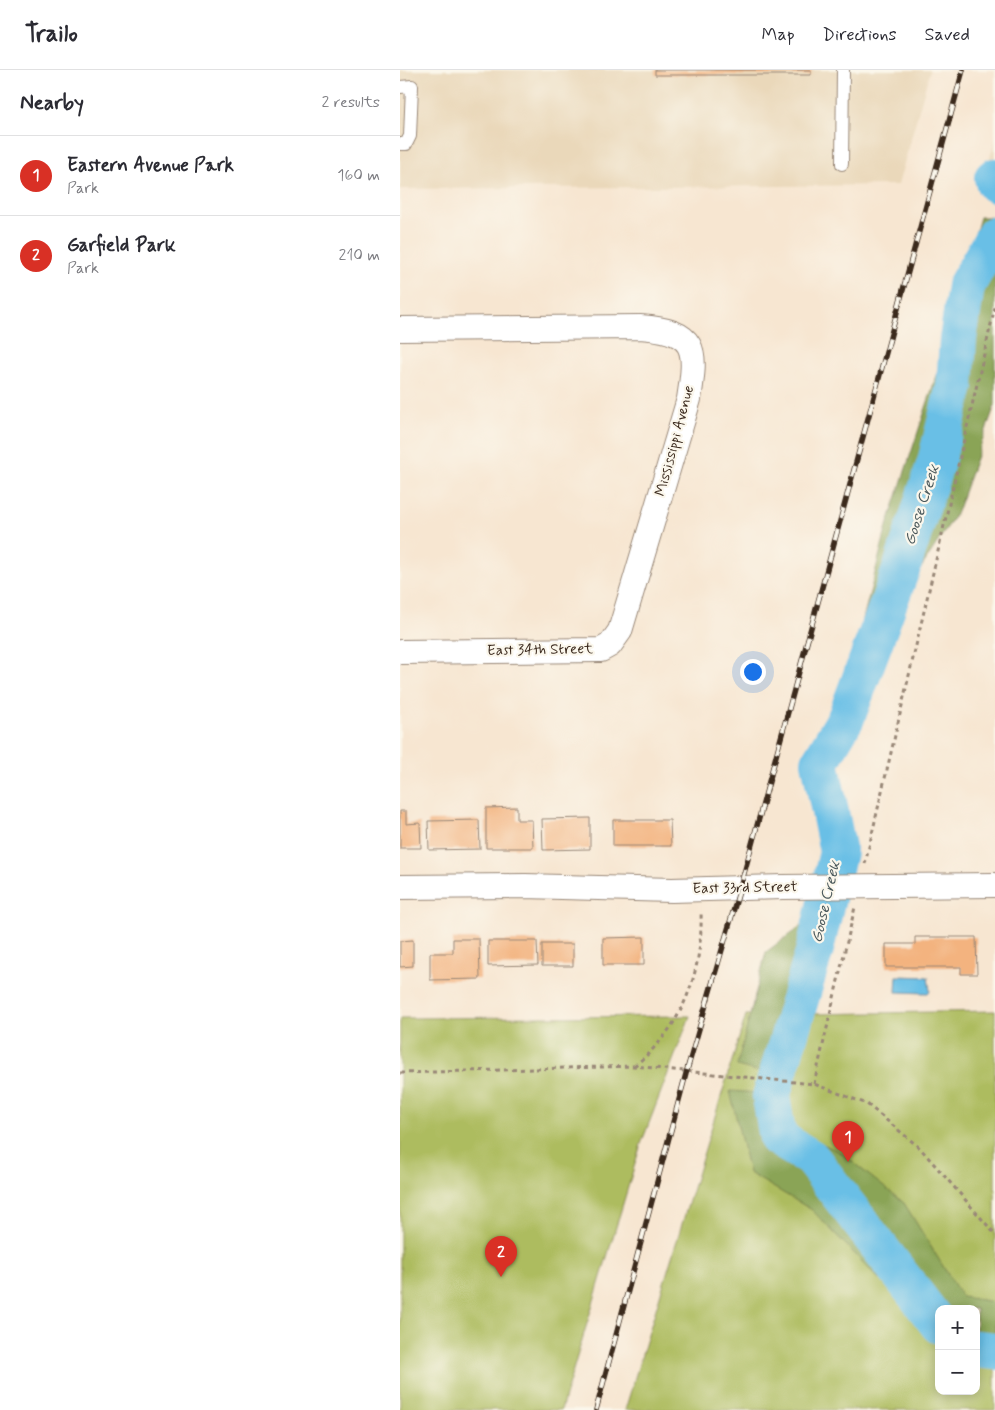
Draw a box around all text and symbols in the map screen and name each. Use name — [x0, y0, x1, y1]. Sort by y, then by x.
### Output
text: Trailo — [25, 19, 78, 50]
text: Map — [762, 23, 795, 47]
text: Directions — [823, 23, 897, 47]
text: Saved — [925, 23, 970, 47]
text: Nearby — [20, 89, 84, 117]
text: 2 results — [322, 92, 380, 113]
text: Eastern Avenue Park — [67, 153, 234, 178]
text: 1 — [32, 165, 40, 186]
text: 160 m — [337, 165, 380, 186]
text: Park — [67, 178, 99, 199]
text: Garfield Park — [67, 233, 176, 258]
text: 2 — [32, 245, 40, 266]
text: 210 m — [339, 245, 380, 266]
text: Park — [67, 258, 99, 279]
street label: Mississippi Avenue — [651, 383, 699, 499]
water label: Goose Creek — [899, 461, 945, 548]
street label: East 34th Street — [487, 639, 593, 661]
your location — [740, 659, 766, 685]
water label: Goose Creek — [806, 858, 846, 945]
street label: East 33rd Street — [692, 877, 798, 899]
pin: 1 — [832, 1121, 864, 1162]
pin: 2 — [485, 1236, 517, 1277]
map controls — [935, 1305, 980, 1395]
button: + — [935, 1305, 980, 1350]
button: − — [935, 1350, 980, 1395]

